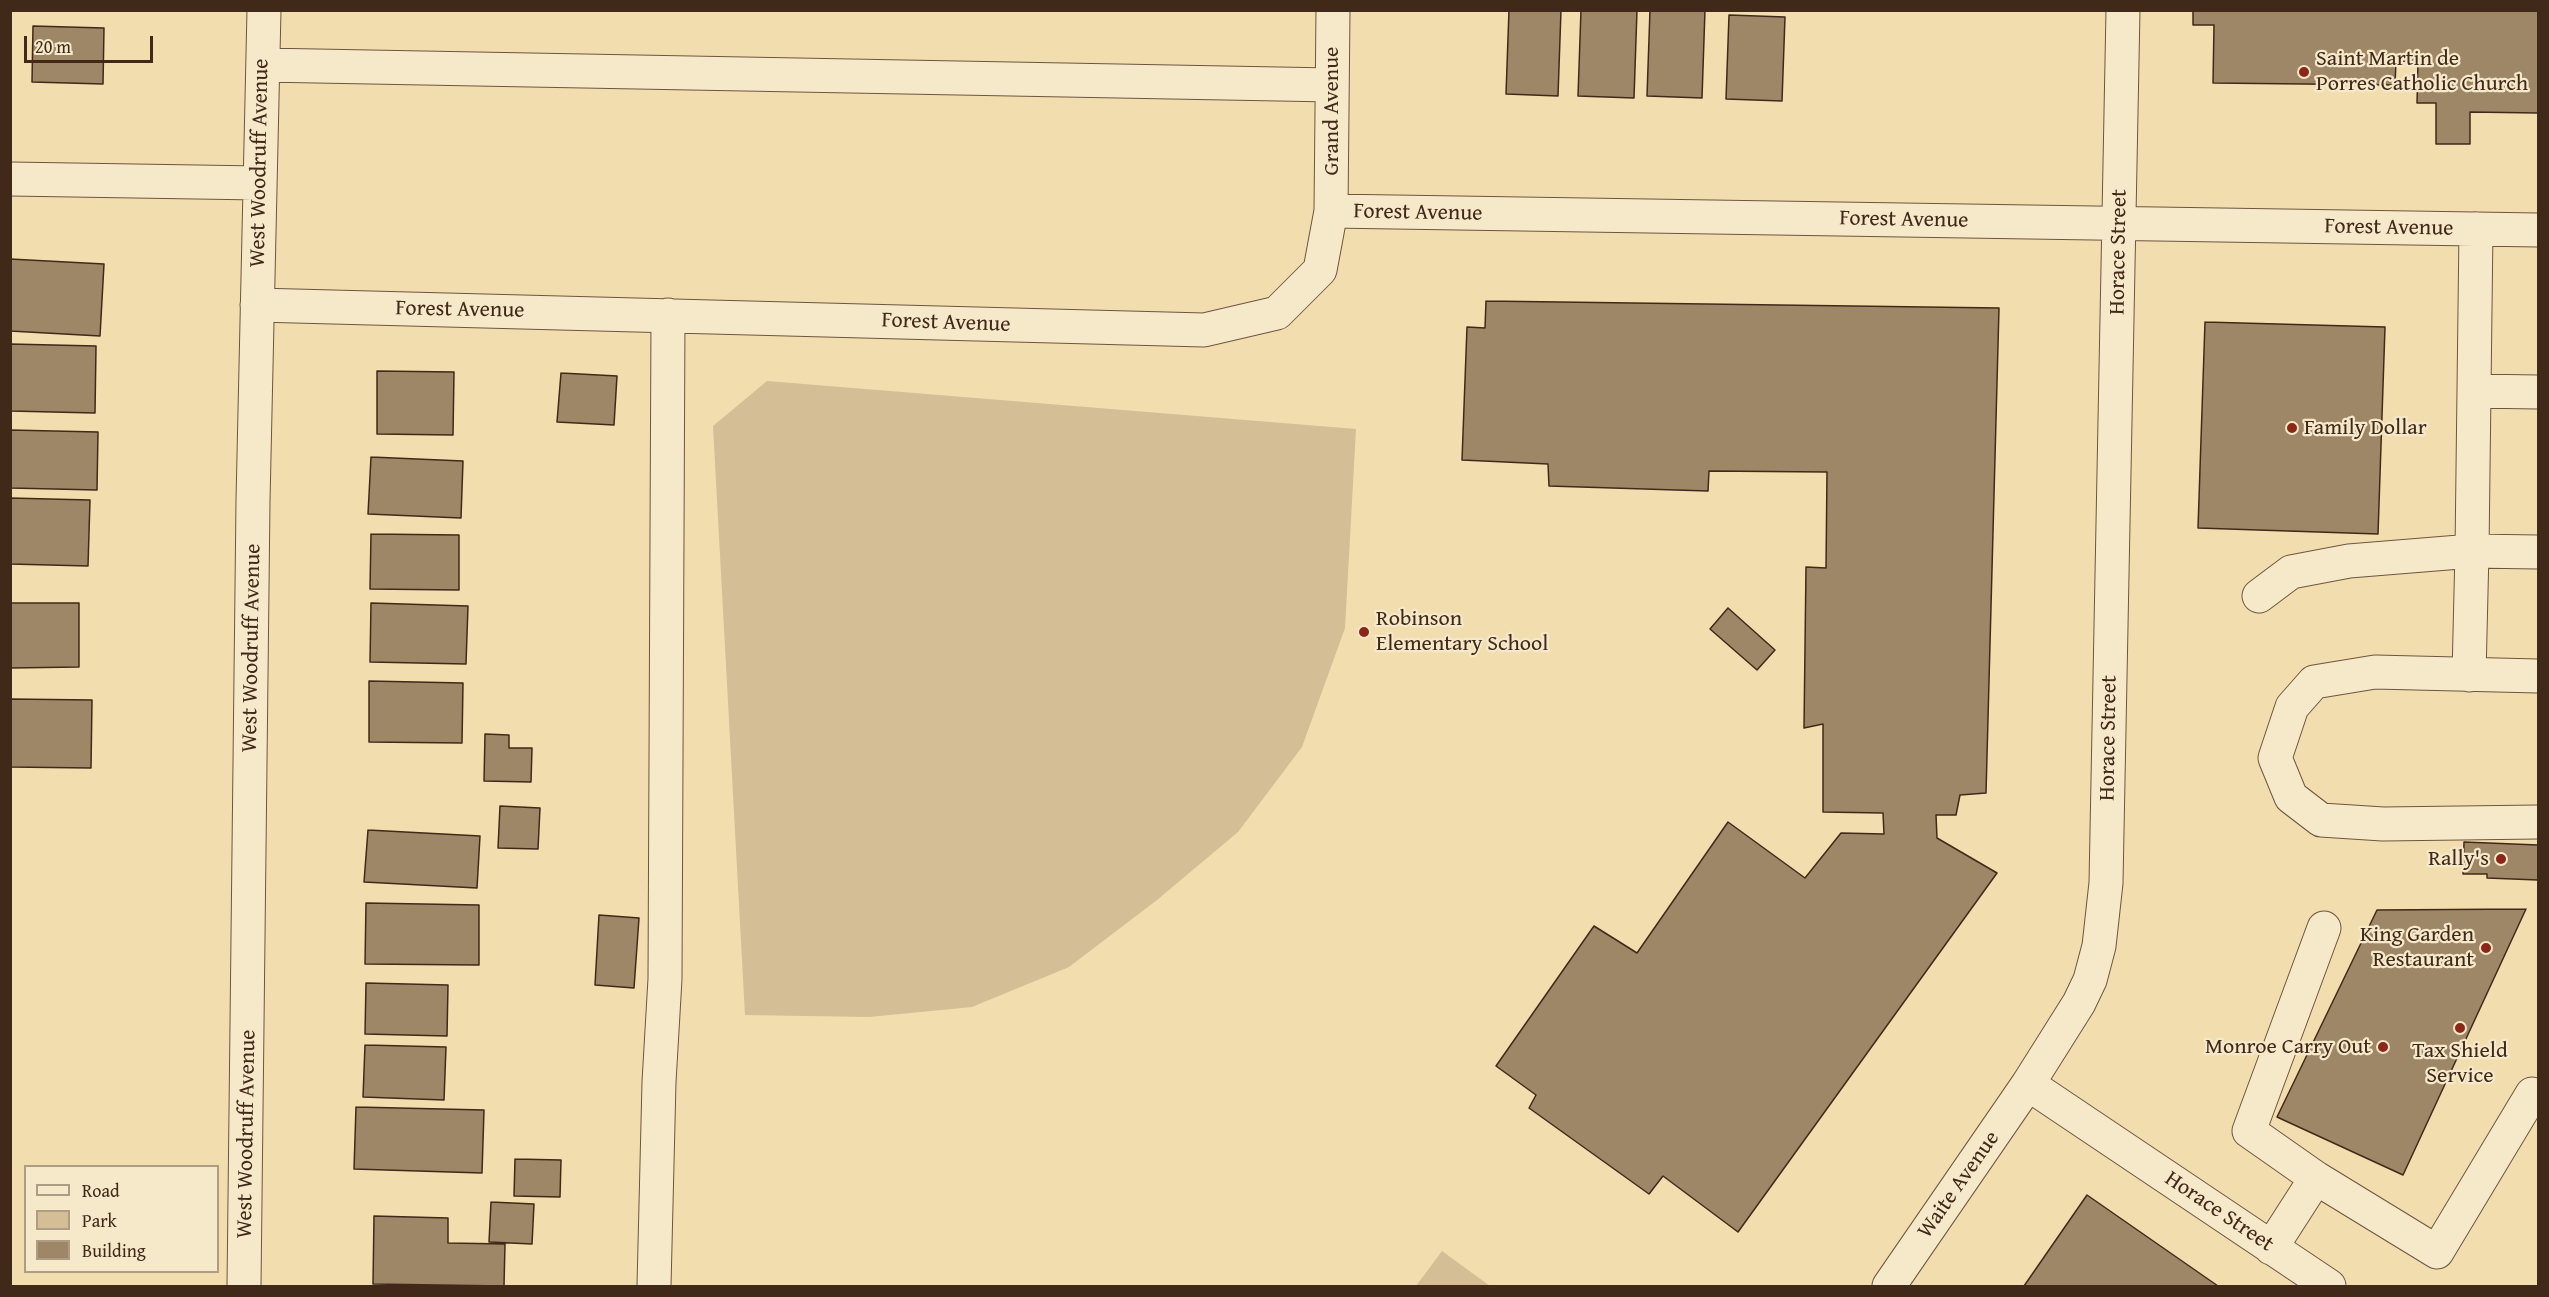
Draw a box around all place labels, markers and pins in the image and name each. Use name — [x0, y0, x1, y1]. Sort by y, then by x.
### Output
place label: Saint Martin de Porres Catholic Church — [2316, 46, 2528, 98]
marker: Saint Martin de Porres Catholic Church — [2297, 65, 2311, 79]
place label: Family Dollar — [2304, 415, 2427, 441]
marker: Family Dollar — [2285, 421, 2299, 435]
place label: Robinson Elementary School — [1376, 606, 1548, 658]
marker: Robinson Elementary School — [1357, 625, 1371, 639]
place label: Rally's — [2428, 846, 2489, 872]
marker: Rally's — [2494, 852, 2508, 866]
place label: King Garden Restaurant — [2360, 922, 2474, 974]
marker: King Garden Restaurant — [2479, 941, 2493, 955]
marker: Tax Shield Service — [2453, 1021, 2467, 1035]
place label: Monroe Carry Out — [2205, 1034, 2371, 1060]
place label: Tax Shield Service — [2412, 1038, 2508, 1090]
marker: Monroe Carry Out — [2376, 1040, 2390, 1054]

